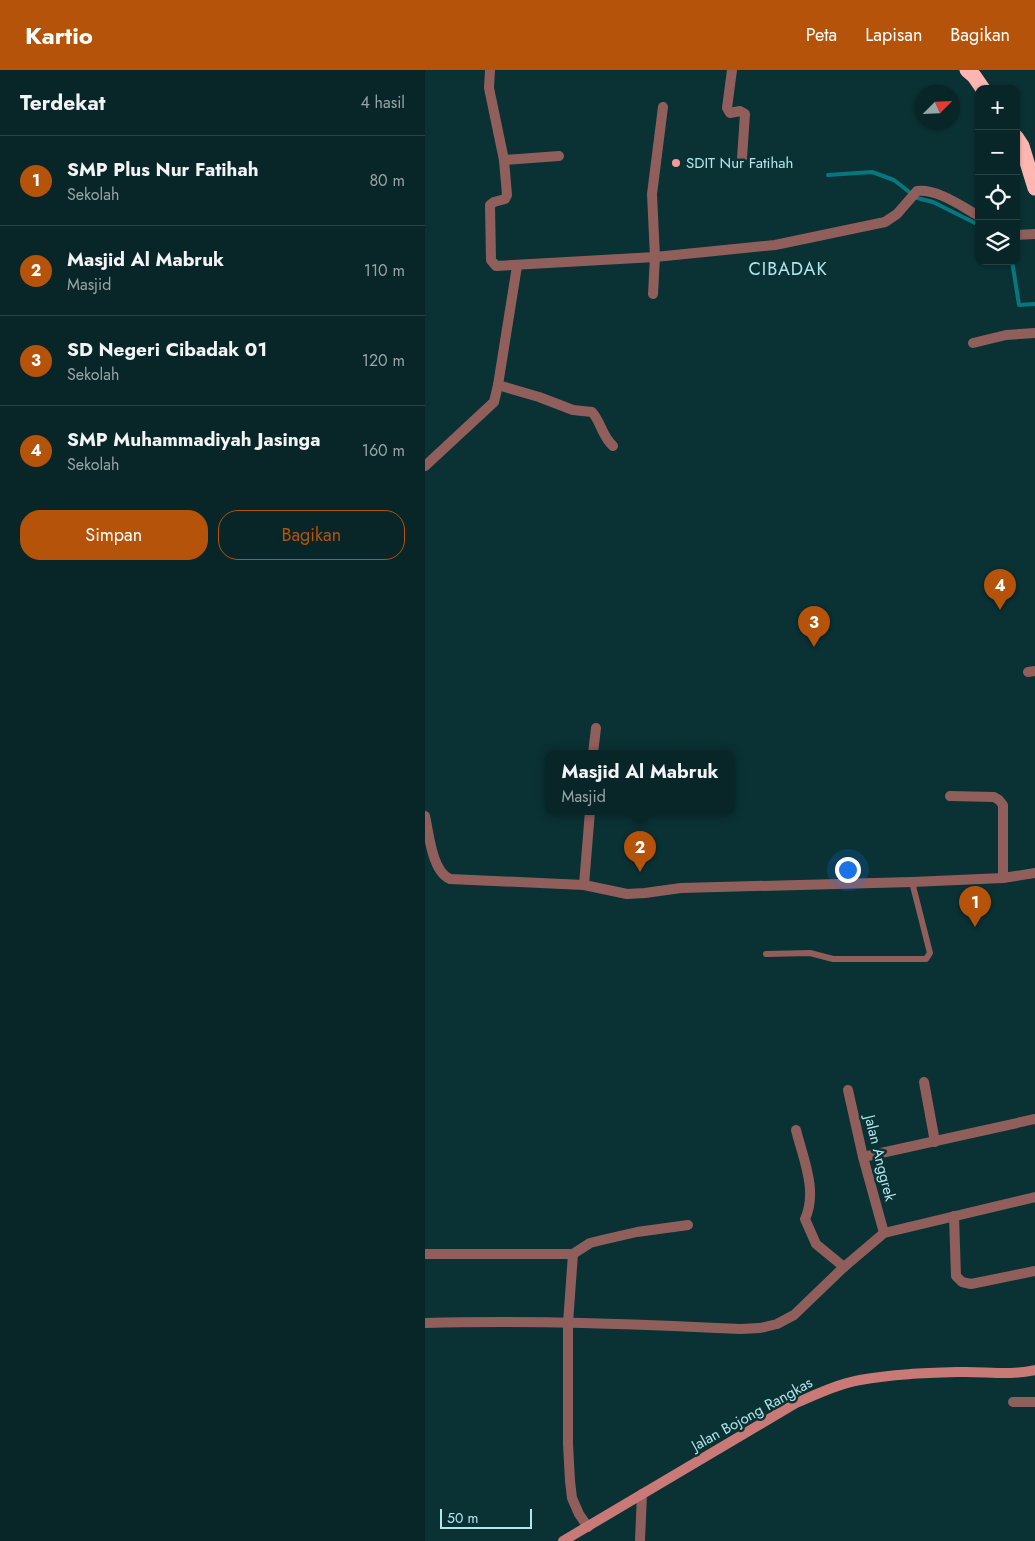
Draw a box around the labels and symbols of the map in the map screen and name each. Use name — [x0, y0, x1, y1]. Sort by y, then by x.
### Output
north arrow — [915, 85, 960, 130]
place label: SDIT Nur Fatihah — [686, 152, 793, 174]
marker: SDIT Nur Fatihah — [670, 157, 682, 169]
district label: CIBADAK — [748, 256, 828, 282]
pin: 4 — [984, 569, 1016, 610]
pin: 3 — [798, 606, 830, 647]
pin: 2 — [624, 831, 656, 872]
your location — [835, 857, 861, 883]
pin: 1 — [959, 886, 991, 927]
street label: Jalan Anggrek — [858, 1111, 901, 1204]
street label: Jalan Bojong Rangkas — [686, 1372, 816, 1457]
scale bar — [440, 1506, 533, 1529]

